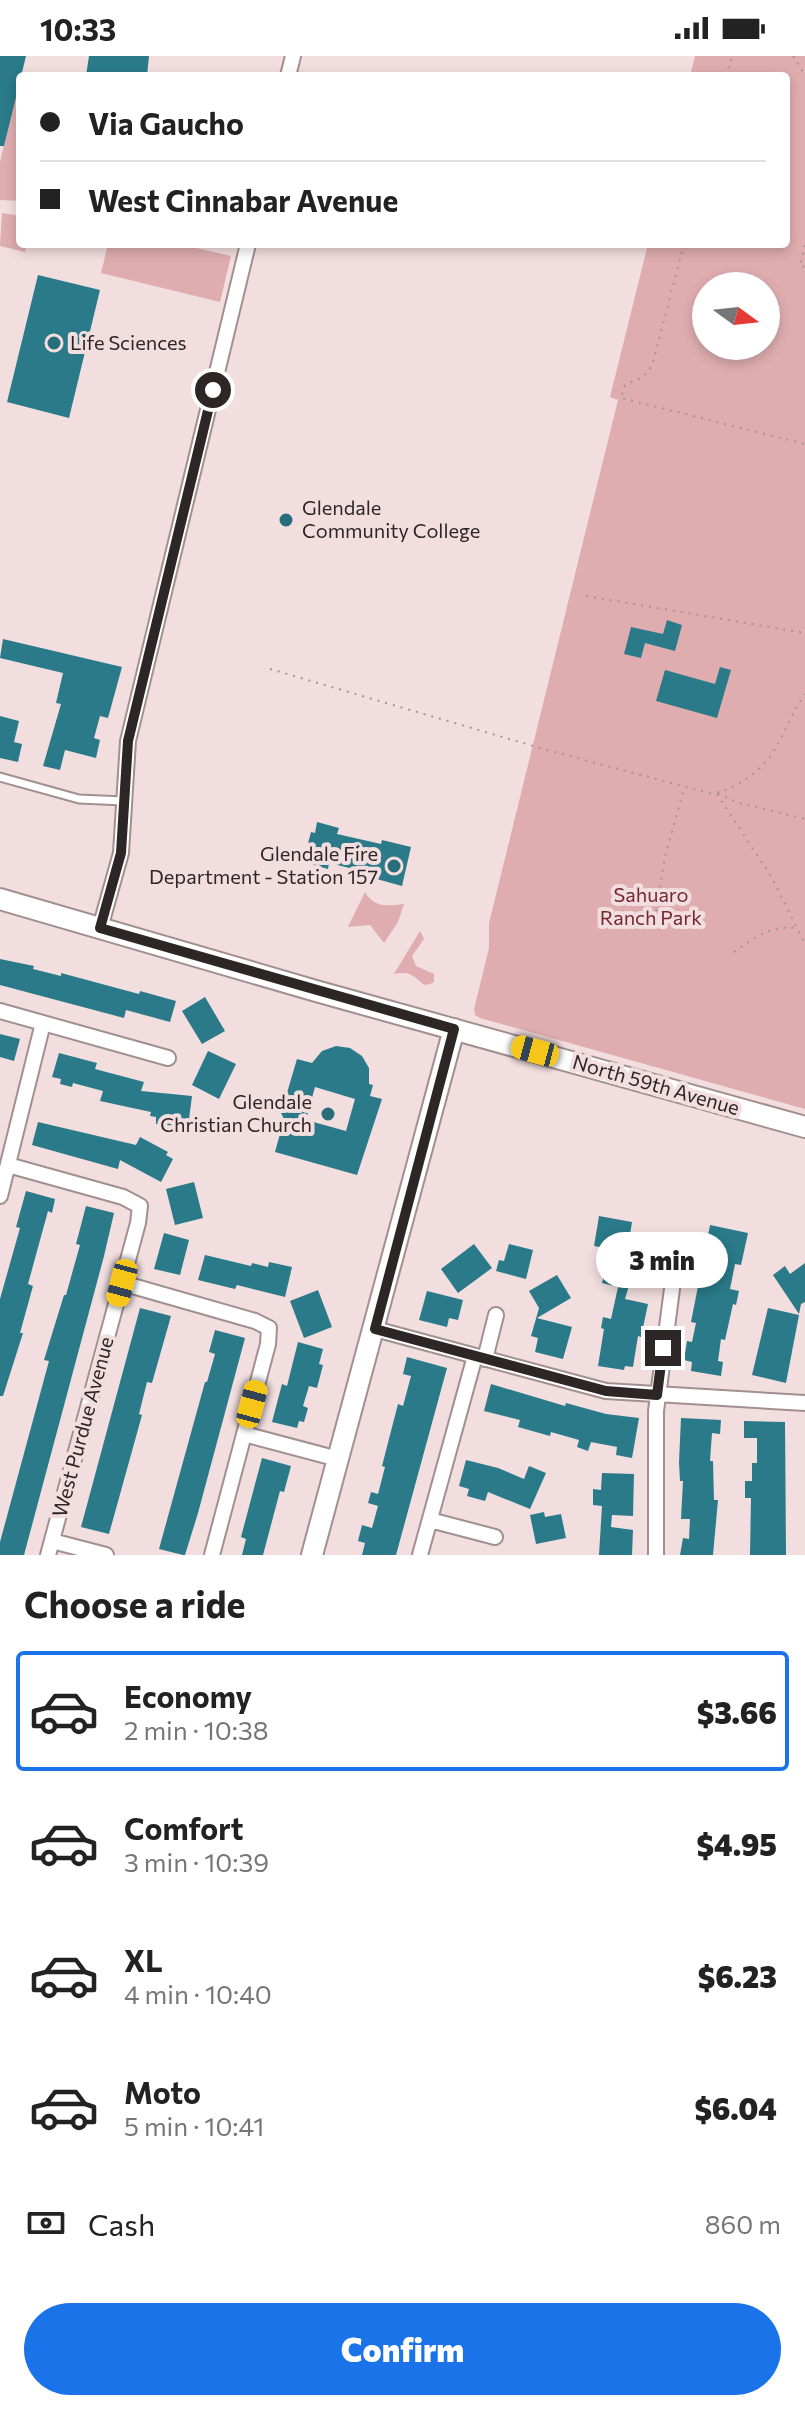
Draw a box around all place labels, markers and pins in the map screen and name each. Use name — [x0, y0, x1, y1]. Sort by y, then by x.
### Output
place label: Life Sciences — [70, 330, 187, 354]
marker: Life Sciences — [45, 334, 63, 352]
place label: Glendale Community College — [302, 495, 480, 542]
marker: Glendale Community College — [277, 511, 295, 529]
place label: Glendale Fire Department - Station 157 — [149, 841, 378, 888]
marker: Glendale Fire Department - Station 157 — [385, 857, 403, 875]
place label: Glendale Christian Church — [160, 1089, 312, 1136]
marker: Glendale Christian Church — [319, 1105, 337, 1123]

